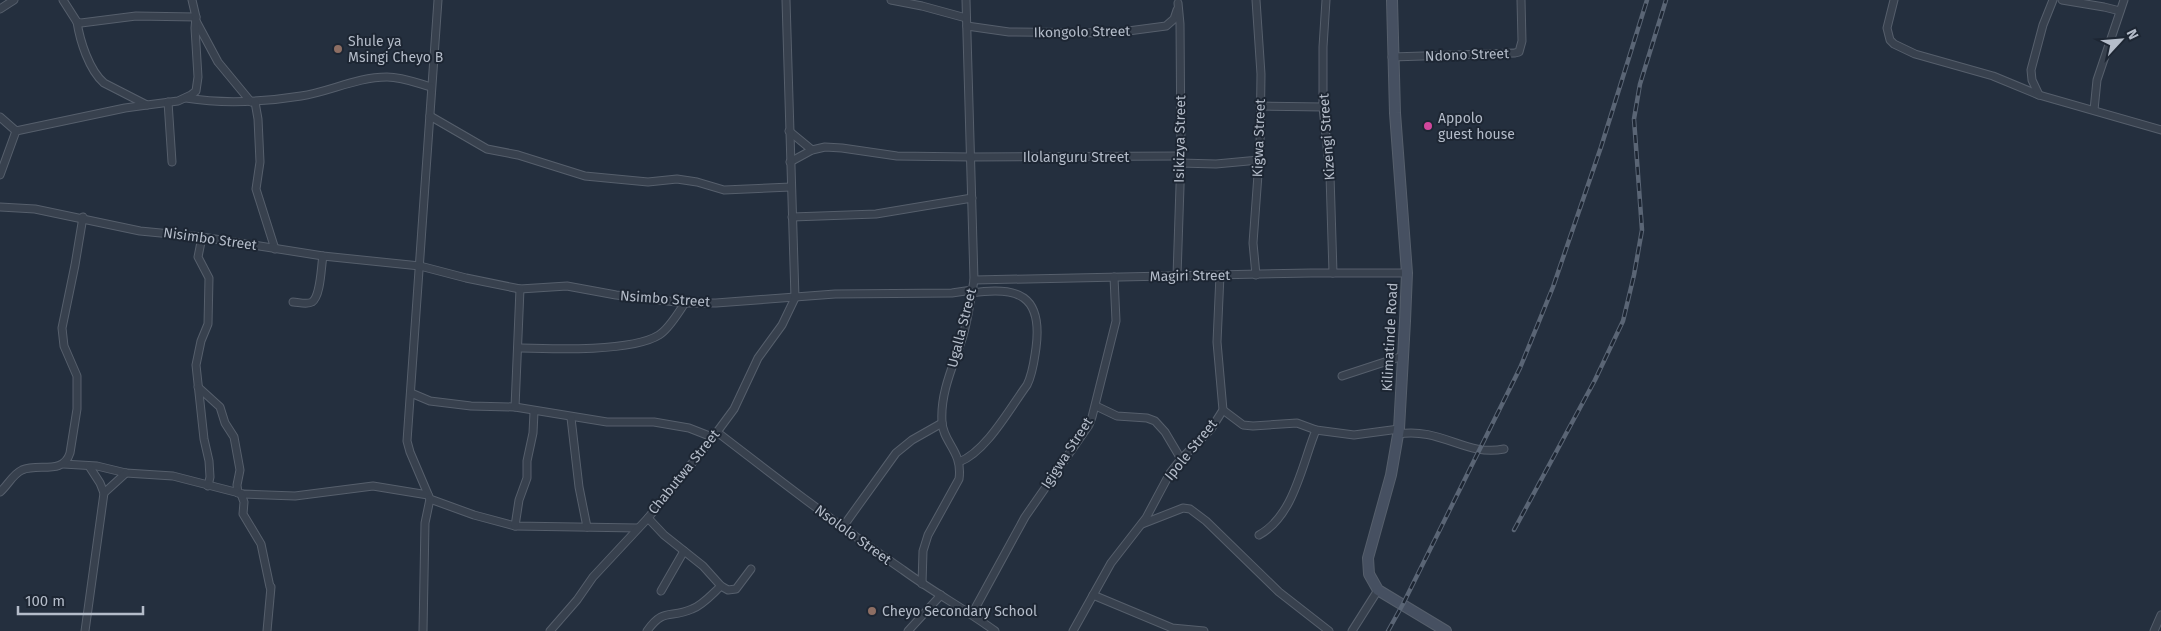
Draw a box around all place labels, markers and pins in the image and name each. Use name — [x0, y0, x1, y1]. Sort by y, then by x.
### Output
place label: Shule ya Msingi Cheyo B — [348, 33, 443, 66]
marker: Shule ya Msingi Cheyo B — [332, 43, 344, 55]
place label: Appolo guest house — [1438, 110, 1515, 143]
marker: Appolo guest house — [1422, 120, 1434, 132]
place label: Cheyo Secondary School — [882, 603, 1037, 620]
marker: Cheyo Secondary School — [866, 605, 878, 617]

